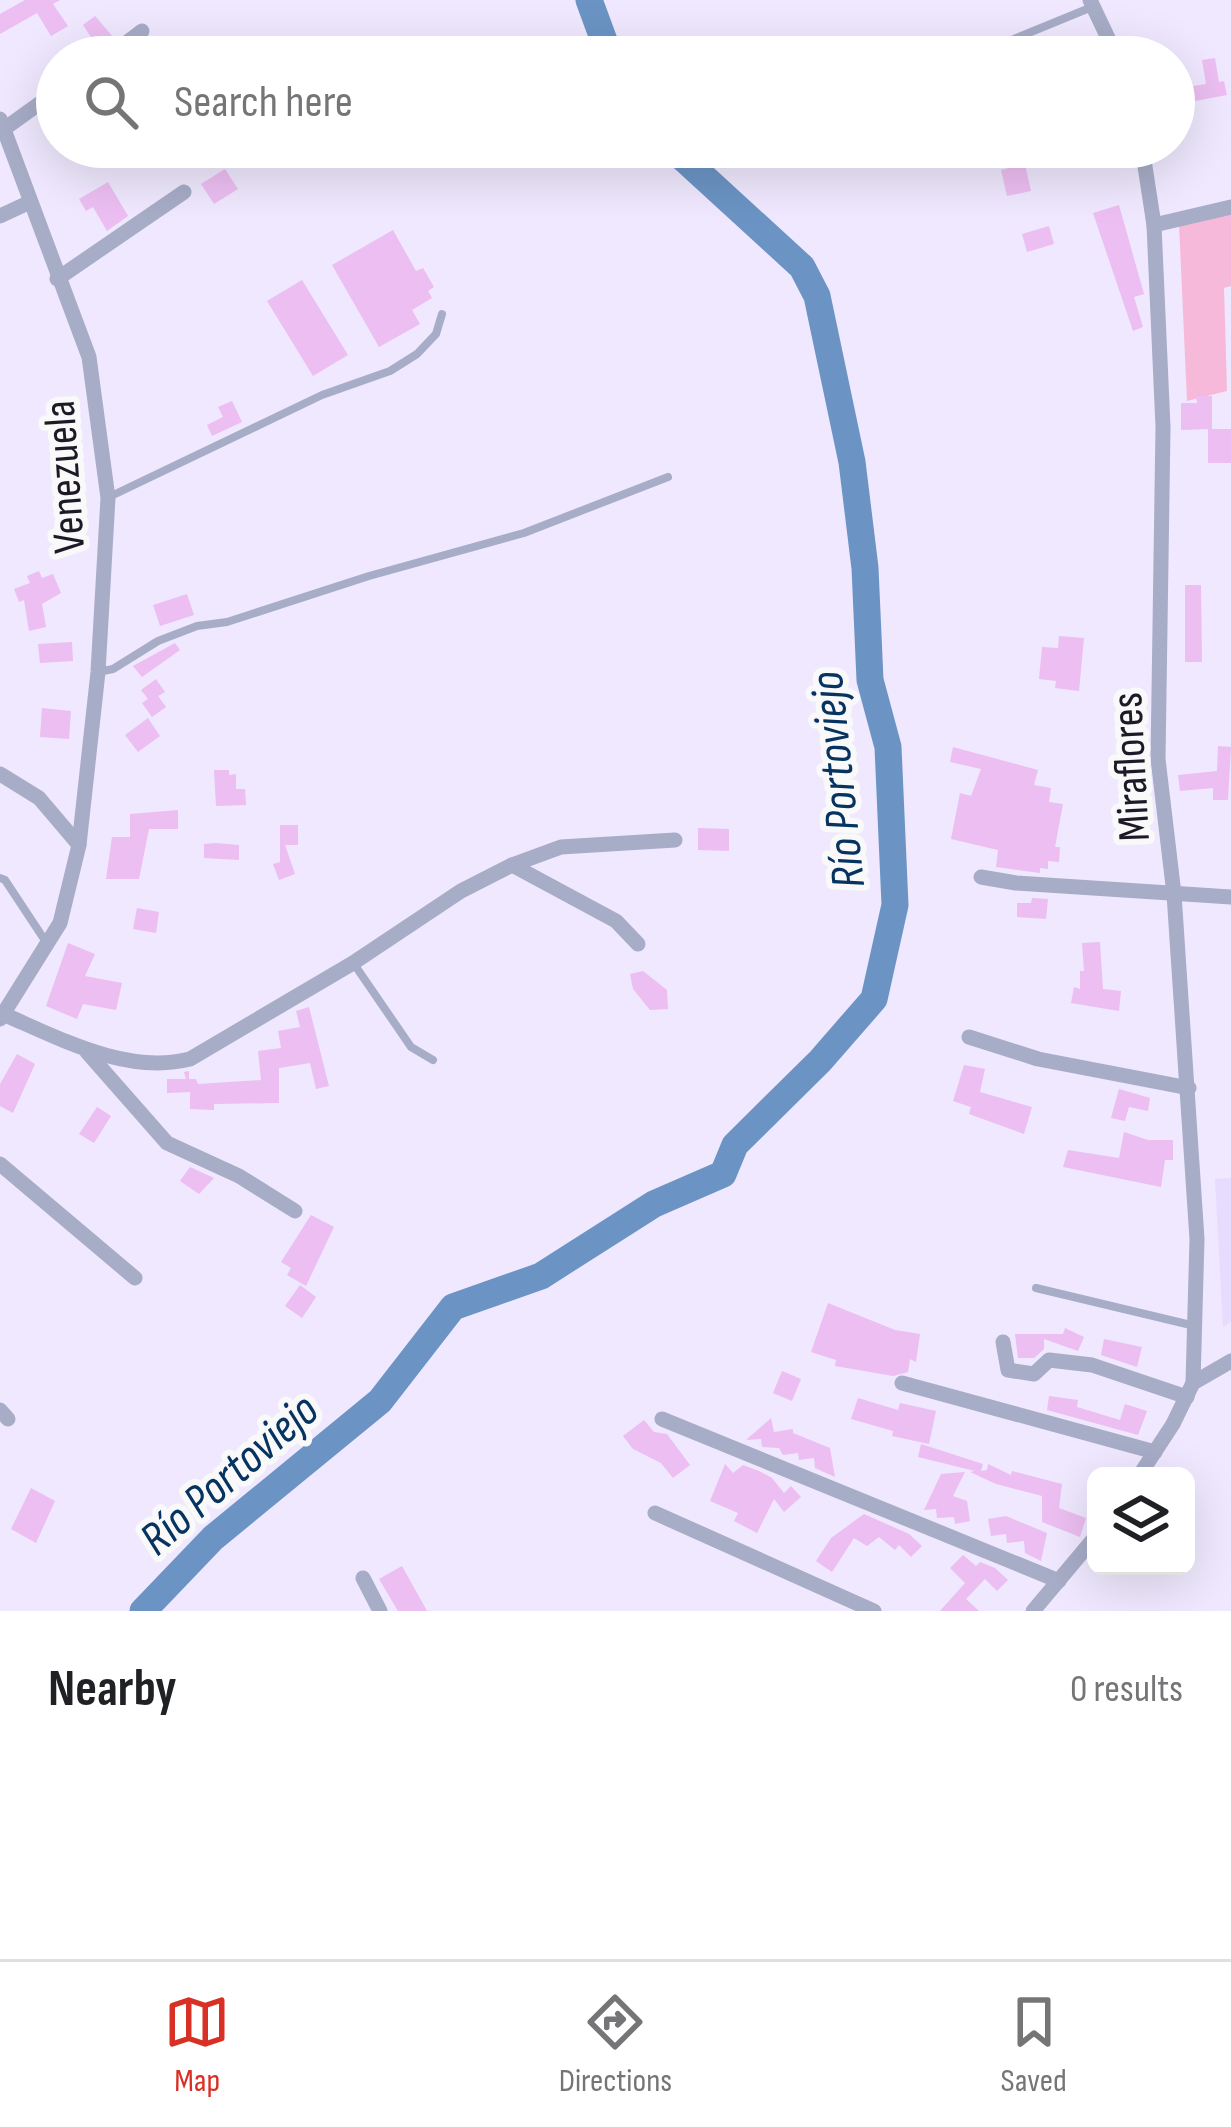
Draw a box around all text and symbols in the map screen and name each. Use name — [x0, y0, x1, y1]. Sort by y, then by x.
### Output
search box — [36, 36, 1195, 168]
icon: search — [78, 69, 144, 135]
text: Search here — [174, 75, 353, 130]
street label: Venezuela — [33, 399, 98, 555]
water label: Río Portoviejo — [799, 669, 878, 891]
street label: Miraflores — [1100, 691, 1163, 843]
water label: Río Portoviejo — [129, 1382, 330, 1568]
map controls — [1087, 1467, 1195, 1575]
button: layers — [1087, 1467, 1195, 1575]
text: Nearby — [48, 1659, 177, 1720]
text: 0 results — [1070, 1666, 1183, 1713]
tab: Map — [164, 1989, 230, 2101]
tab: Directions — [559, 1989, 672, 2101]
tab: Saved — [1001, 1989, 1067, 2101]

